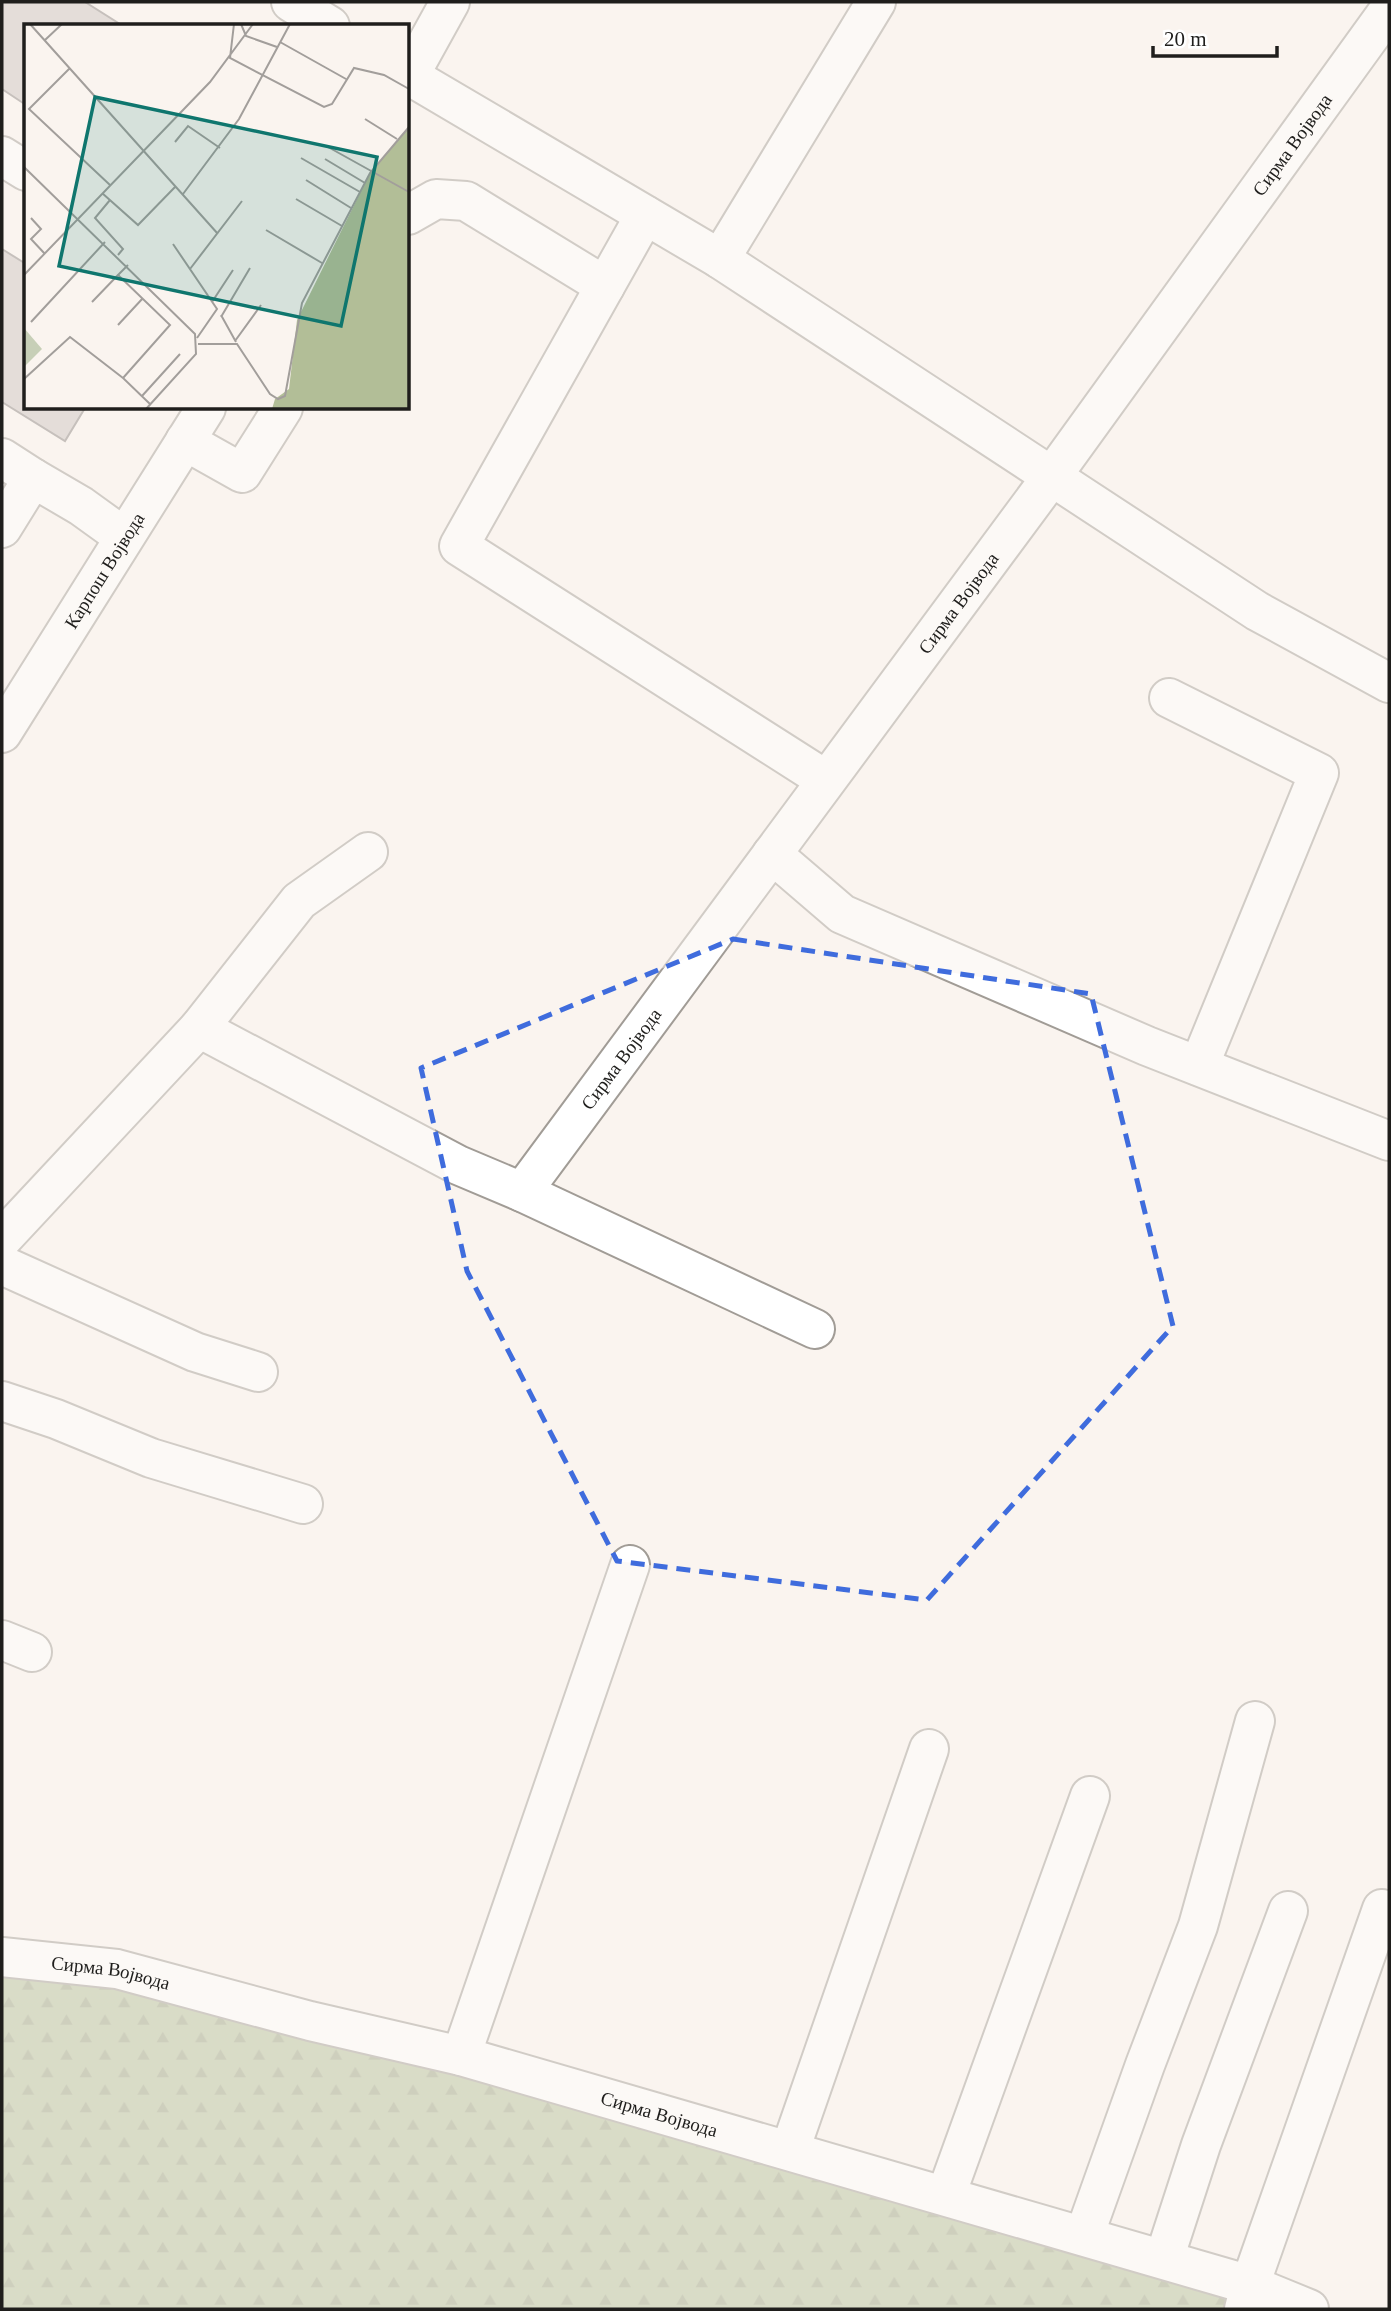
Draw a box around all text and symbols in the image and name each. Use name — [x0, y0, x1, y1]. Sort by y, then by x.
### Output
scale bar — [1153, 14, 1277, 58]
inset map — [24, 24, 410, 410]
text: 20 m — [1164, 27, 1207, 51]
street label: Сирма Војвода — [1248, 89, 1336, 199]
street label: Карпош Војвода — [60, 508, 149, 632]
street label: Сирма Војвода — [914, 548, 1003, 658]
street label: Сирма Војвода — [576, 1003, 665, 1113]
street label: Сирма Војвода — [50, 1952, 173, 1994]
street label: Сирма Војвода — [598, 2087, 721, 2141]

